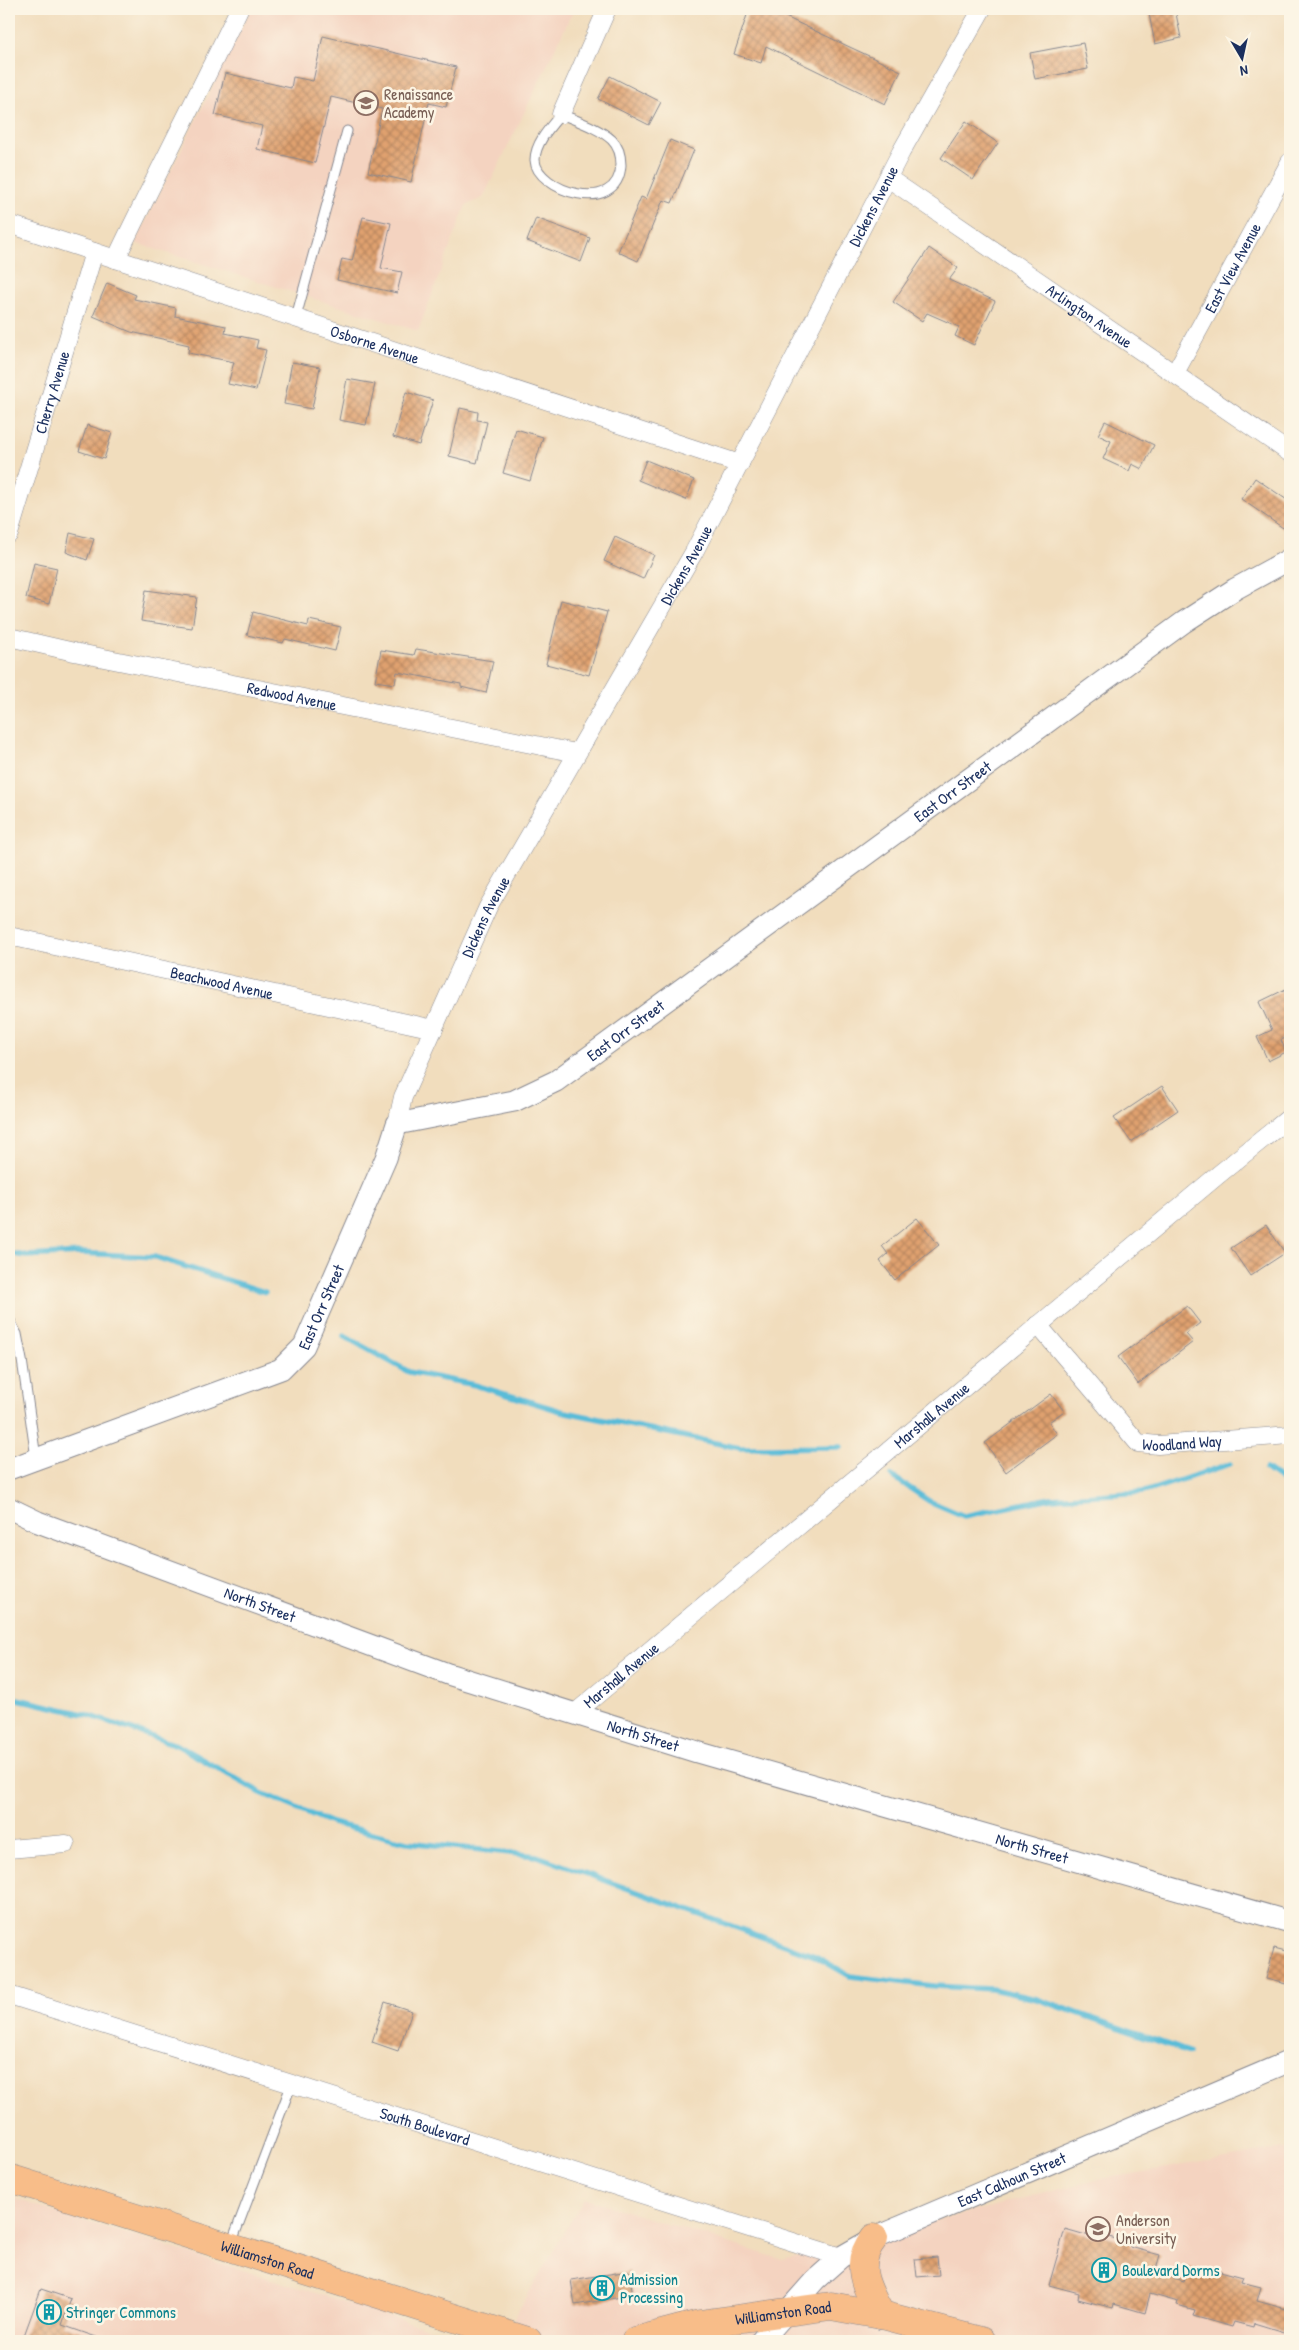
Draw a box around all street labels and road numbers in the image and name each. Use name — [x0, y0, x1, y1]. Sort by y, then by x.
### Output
street label: Dickens Avenue — [843, 161, 903, 250]
street label: East View Avenue — [1199, 218, 1266, 317]
street label: Arlington Avenue — [1042, 279, 1137, 353]
street label: Osborne Avenue — [328, 319, 423, 369]
street label: Cherry Avenue — [29, 348, 75, 436]
street label: Dickens Avenue — [655, 521, 717, 609]
street label: Redwood Avenue — [245, 676, 339, 716]
street label: East Orr Street — [909, 755, 996, 827]
street label: Dickens Avenue — [456, 871, 515, 961]
street label: Beachwood Avenue — [169, 961, 276, 1005]
street label: East Orr Street — [582, 994, 669, 1066]
street label: East Orr Street — [293, 1260, 350, 1353]
street label: Marshall Avenue — [889, 1376, 974, 1453]
street label: Woodland Way — [1141, 1429, 1223, 1456]
street label: North Street — [221, 1581, 299, 1628]
street label: Marshall Avenue — [578, 1636, 664, 1713]
street label: North Street — [604, 1714, 682, 1757]
street label: North Street — [993, 1827, 1071, 1869]
street label: South Boulevard — [377, 2102, 472, 2150]
street label: East Calhoun Street — [954, 2146, 1070, 2212]
street label: Williamston Road — [218, 2234, 317, 2284]
street label: Williamston Road — [734, 2295, 832, 2330]

